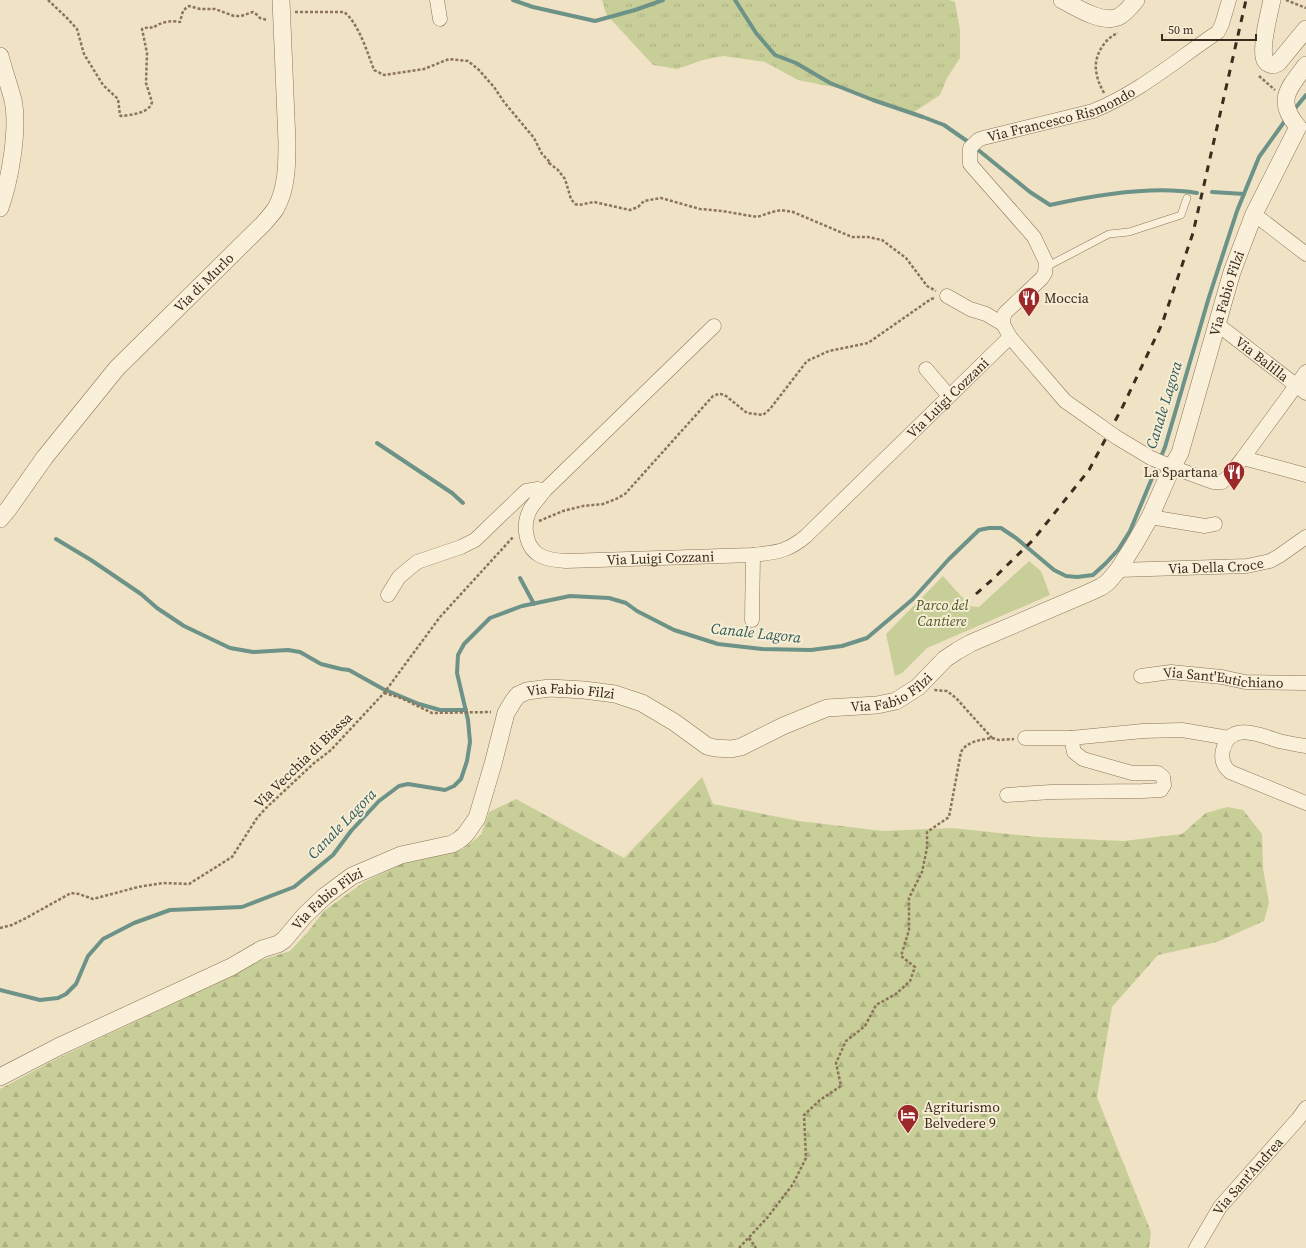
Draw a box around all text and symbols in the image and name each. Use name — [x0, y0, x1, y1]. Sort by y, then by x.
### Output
scale bar — [1162, 16, 1256, 42]
text: 50 m — [1168, 22, 1194, 38]
street label: Via Francesco Rismondo — [985, 81, 1139, 147]
street label: Via di Murlo — [169, 248, 239, 317]
street label: Via Fabio Filzi — [1204, 248, 1249, 338]
restaurant icon: Moccia — [1016, 285, 1042, 318]
place label: Moccia — [1044, 288, 1090, 308]
street label: Via Balilla — [1231, 332, 1294, 387]
street label: Via Luigi Cozzani — [902, 353, 993, 443]
water label: Canale Lagora — [1140, 358, 1187, 451]
restaurant icon: La Spartana — [1221, 459, 1247, 492]
place label: La Spartana — [1144, 462, 1219, 482]
street label: Via Luigi Cozzani — [606, 546, 715, 570]
street label: Via Della Croce — [1168, 553, 1265, 578]
park label: Parco del Cantiere — [915, 595, 968, 631]
water label: Canale Lagora — [710, 617, 802, 648]
street label: Via Sant'Eutichiano — [1162, 662, 1284, 693]
street label: Via Fabio Filzi — [850, 668, 937, 717]
street label: Via Fabio Filzi — [525, 678, 616, 704]
street label: Via Vecchia di Biassa — [249, 707, 357, 812]
water label: Canale Lagora — [303, 784, 381, 864]
street label: Via Fabio Filzi — [287, 863, 366, 934]
place label: Agriturismo Belvedere 9 — [924, 1097, 1000, 1133]
hotel icon: Agriturismo Belvedere 9 — [895, 1102, 921, 1135]
street label: Via Sant'Andrea — [1208, 1132, 1288, 1219]

